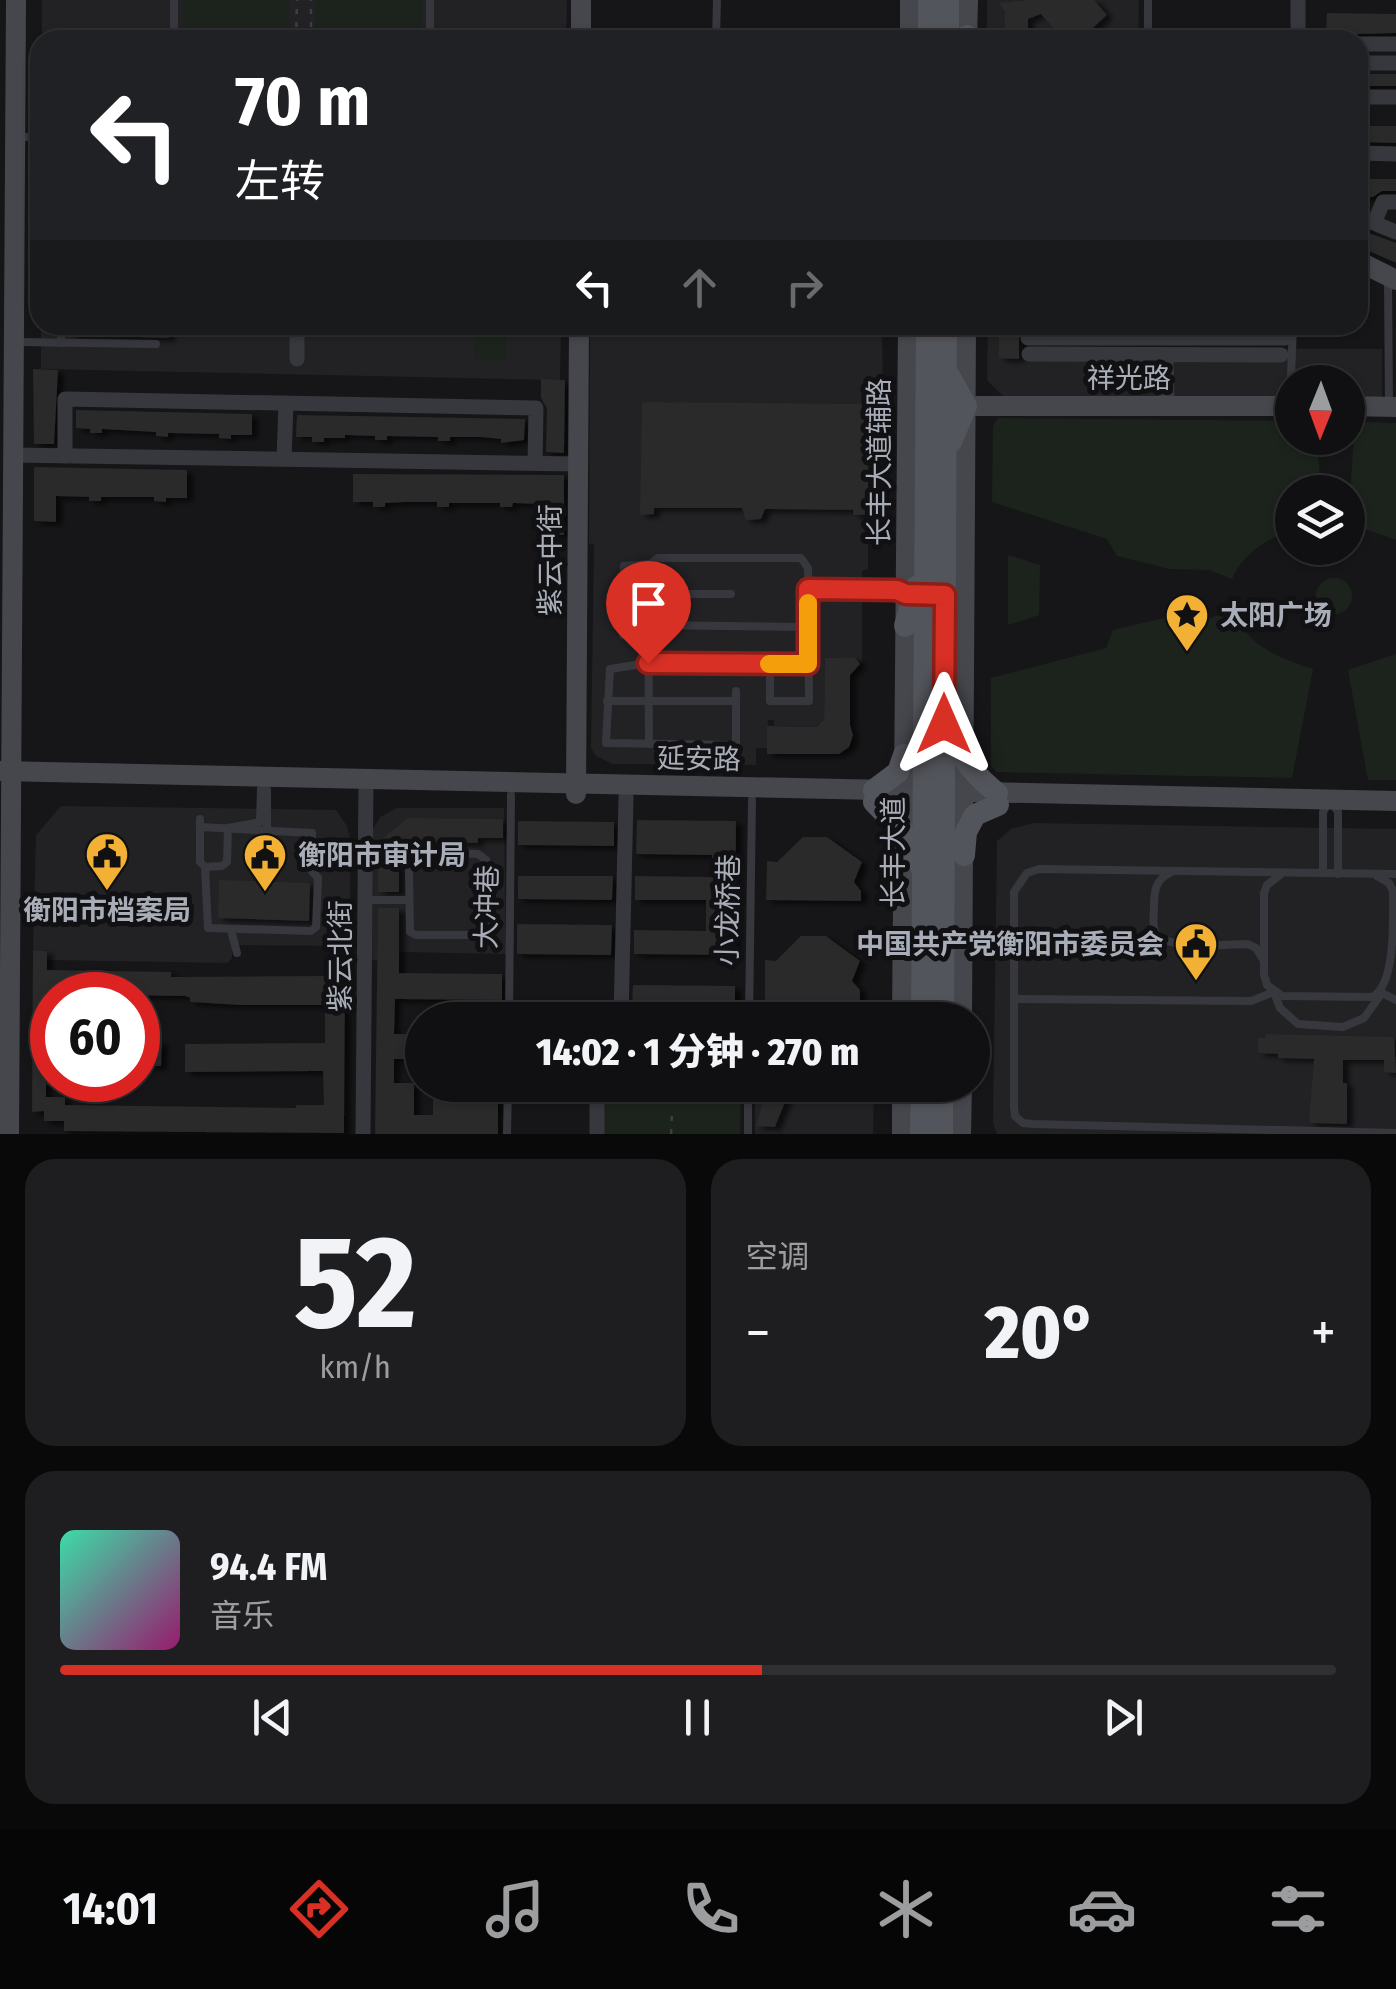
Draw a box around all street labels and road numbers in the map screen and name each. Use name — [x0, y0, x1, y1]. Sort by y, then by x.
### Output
street label: 祥光路 — [1087, 362, 1171, 395]
street label: 长丰大道辅路 — [863, 378, 896, 546]
street label: 紫云中街 — [534, 504, 567, 616]
street label: 延安路 — [657, 742, 741, 776]
street label: 长丰大道 — [877, 796, 910, 908]
street label: 小龙桥巷 — [711, 854, 745, 966]
street label: 大冲巷 — [470, 865, 504, 949]
street label: 紫云北街 — [324, 900, 357, 1012]

